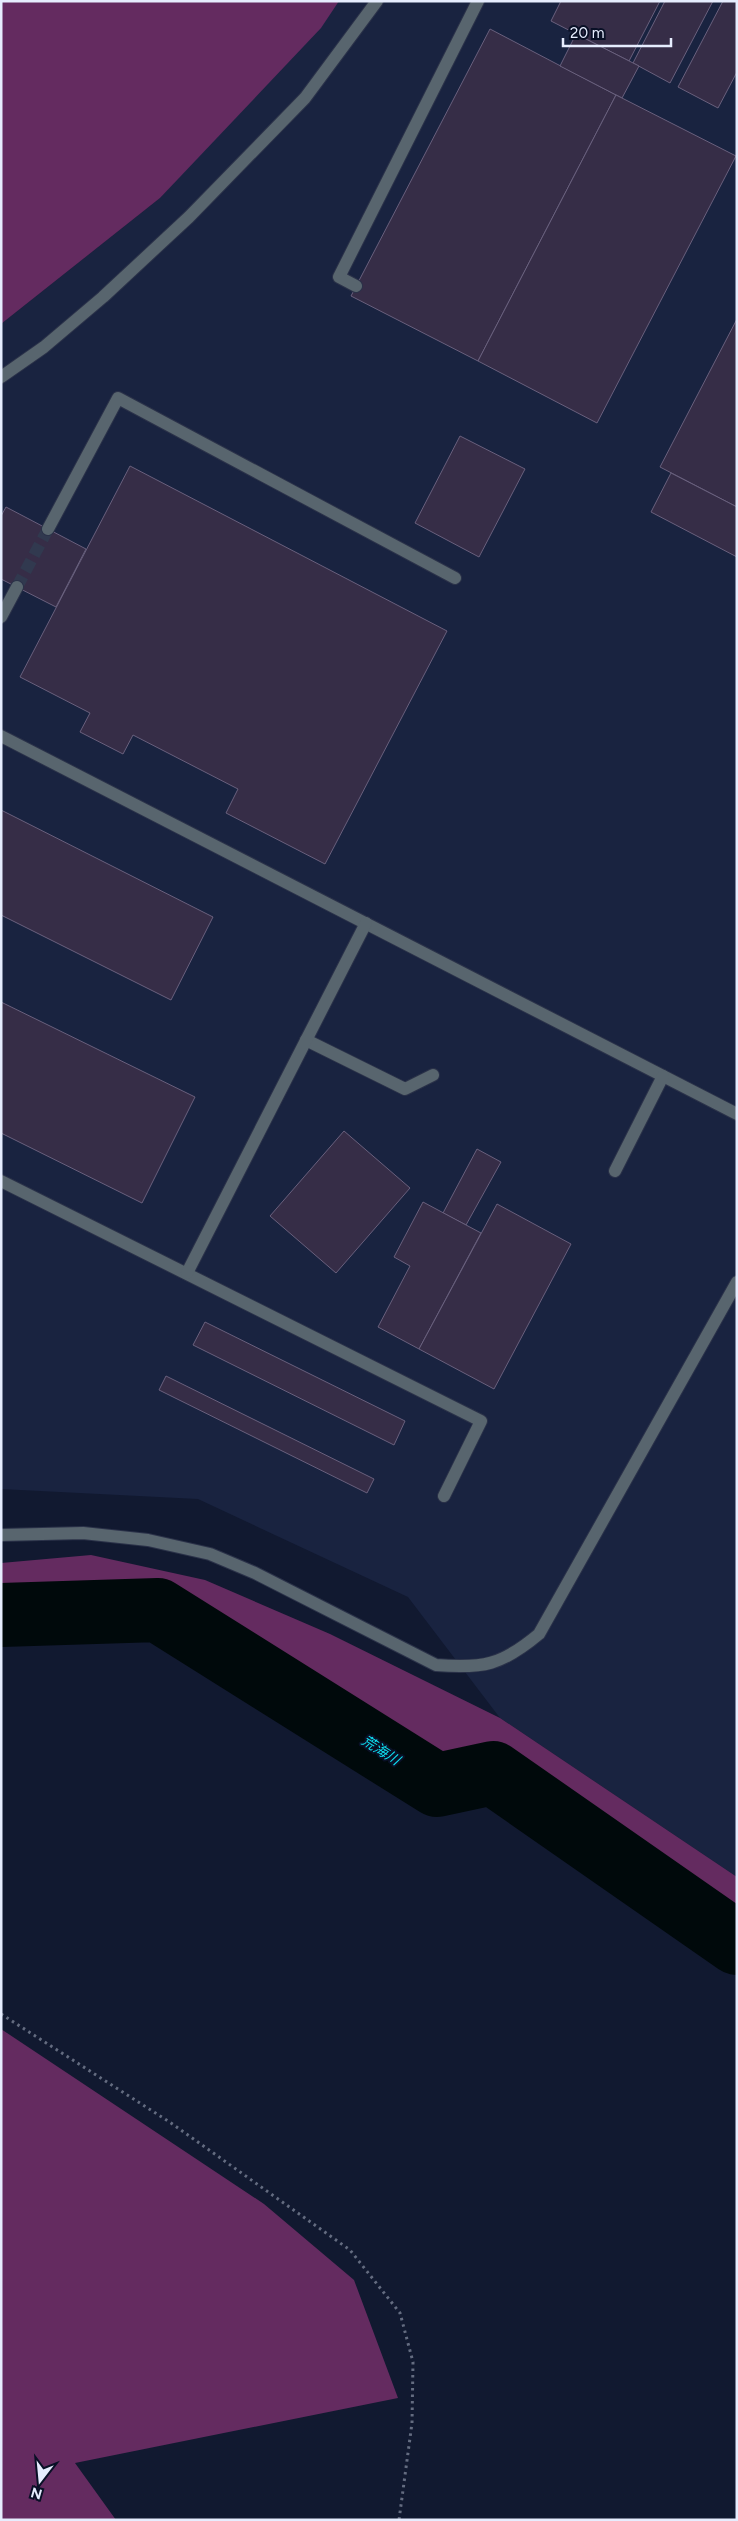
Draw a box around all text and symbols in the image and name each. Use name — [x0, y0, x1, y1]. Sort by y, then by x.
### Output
scale bar — [563, 15, 670, 47]
text: 20 m — [570, 24, 604, 42]
water label: 荒海川 — [358, 1732, 405, 1770]
north arrow — [15, 2456, 65, 2506]
text: N — [29, 2483, 44, 2503]

